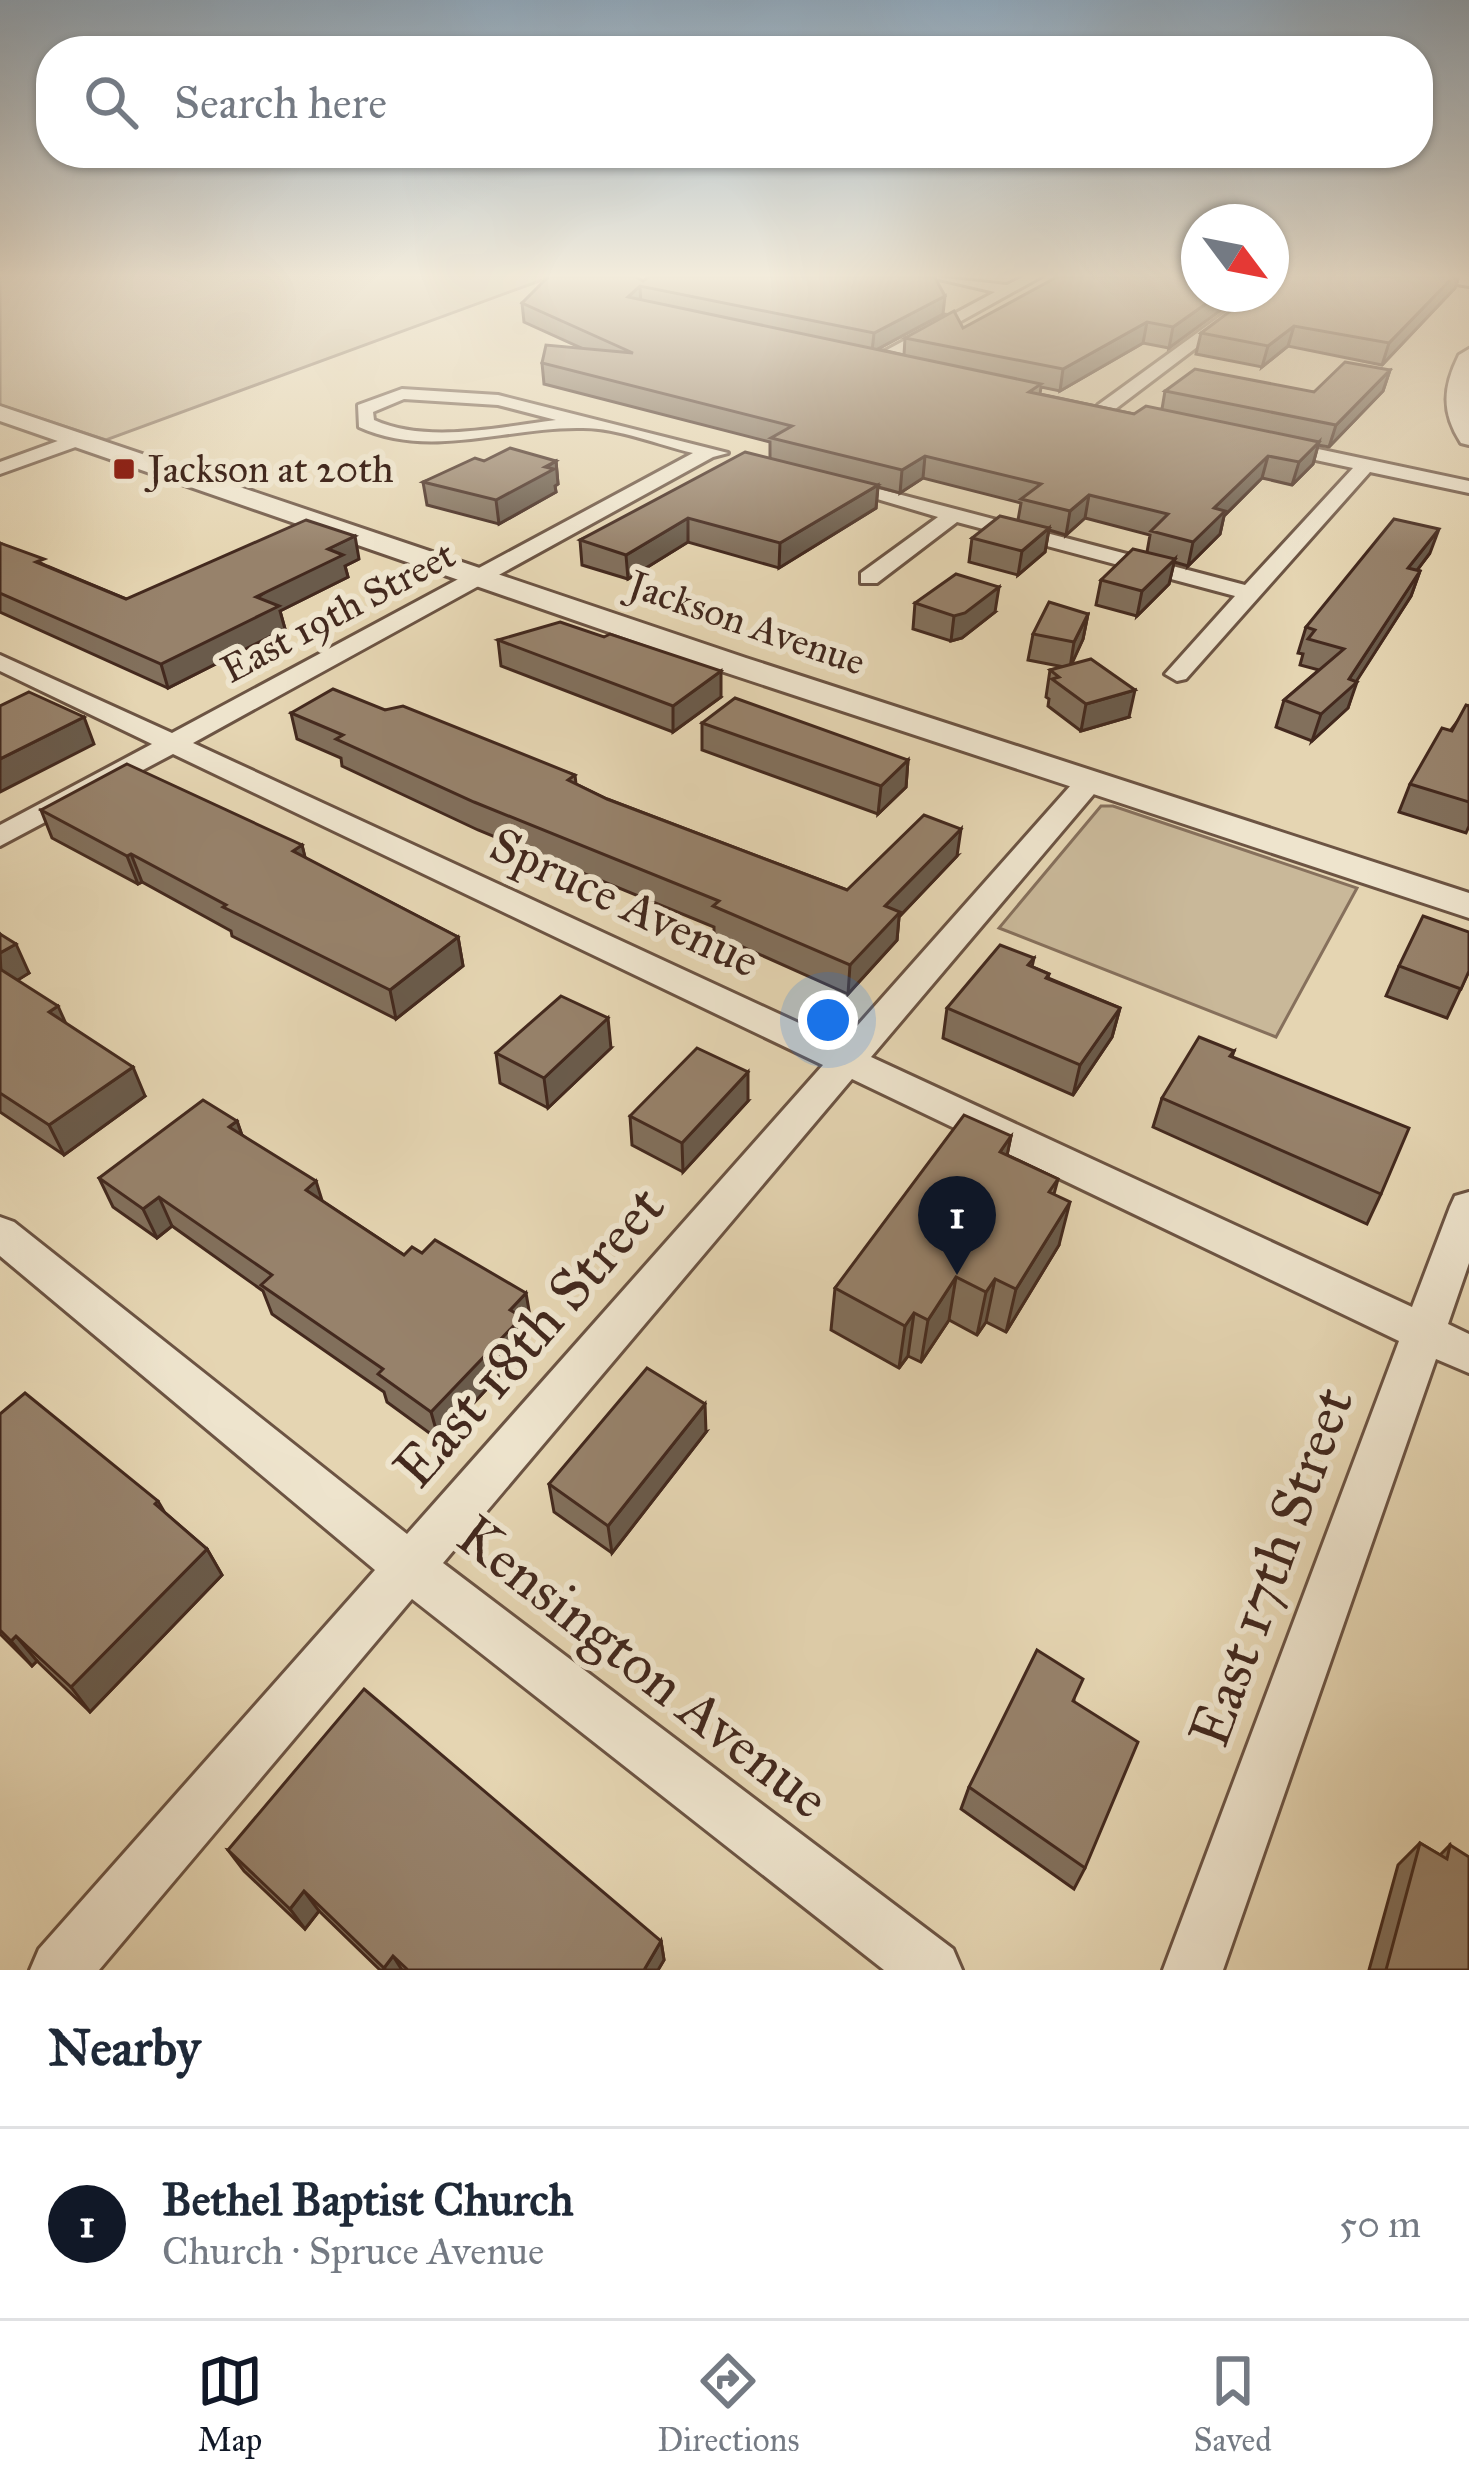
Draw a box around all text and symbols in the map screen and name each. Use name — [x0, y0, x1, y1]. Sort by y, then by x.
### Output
search box — [36, 36, 1433, 168]
icon: search — [78, 69, 144, 135]
text: Search here — [174, 75, 387, 130]
north arrow — [1181, 204, 1289, 312]
place label: Jackson at 20th — [144, 445, 394, 493]
marker: Jackson at 20th — [111, 456, 137, 482]
street label: East 19th Street — [213, 530, 463, 694]
street label: Jackson Avenue — [619, 559, 871, 686]
street label: Spruce Avenue — [481, 814, 769, 990]
your location — [798, 990, 858, 1050]
street label: East 18th Street — [379, 1172, 679, 1502]
pin: 1 — [918, 1176, 996, 1275]
street label: East 17th Street — [1174, 1378, 1368, 1756]
street label: Kensington Avenue — [443, 1500, 843, 1834]
text: Nearby — [48, 2017, 200, 2079]
text: Bethel Baptist Church — [162, 2172, 574, 2227]
text: 1 — [79, 2200, 95, 2248]
text: 50 m — [1339, 2200, 1421, 2248]
text: Church · Spruce Avenue — [162, 2227, 544, 2275]
tab: Map — [197, 2348, 263, 2460]
tab: Directions — [657, 2348, 799, 2460]
tab: Saved — [1194, 2348, 1272, 2460]

